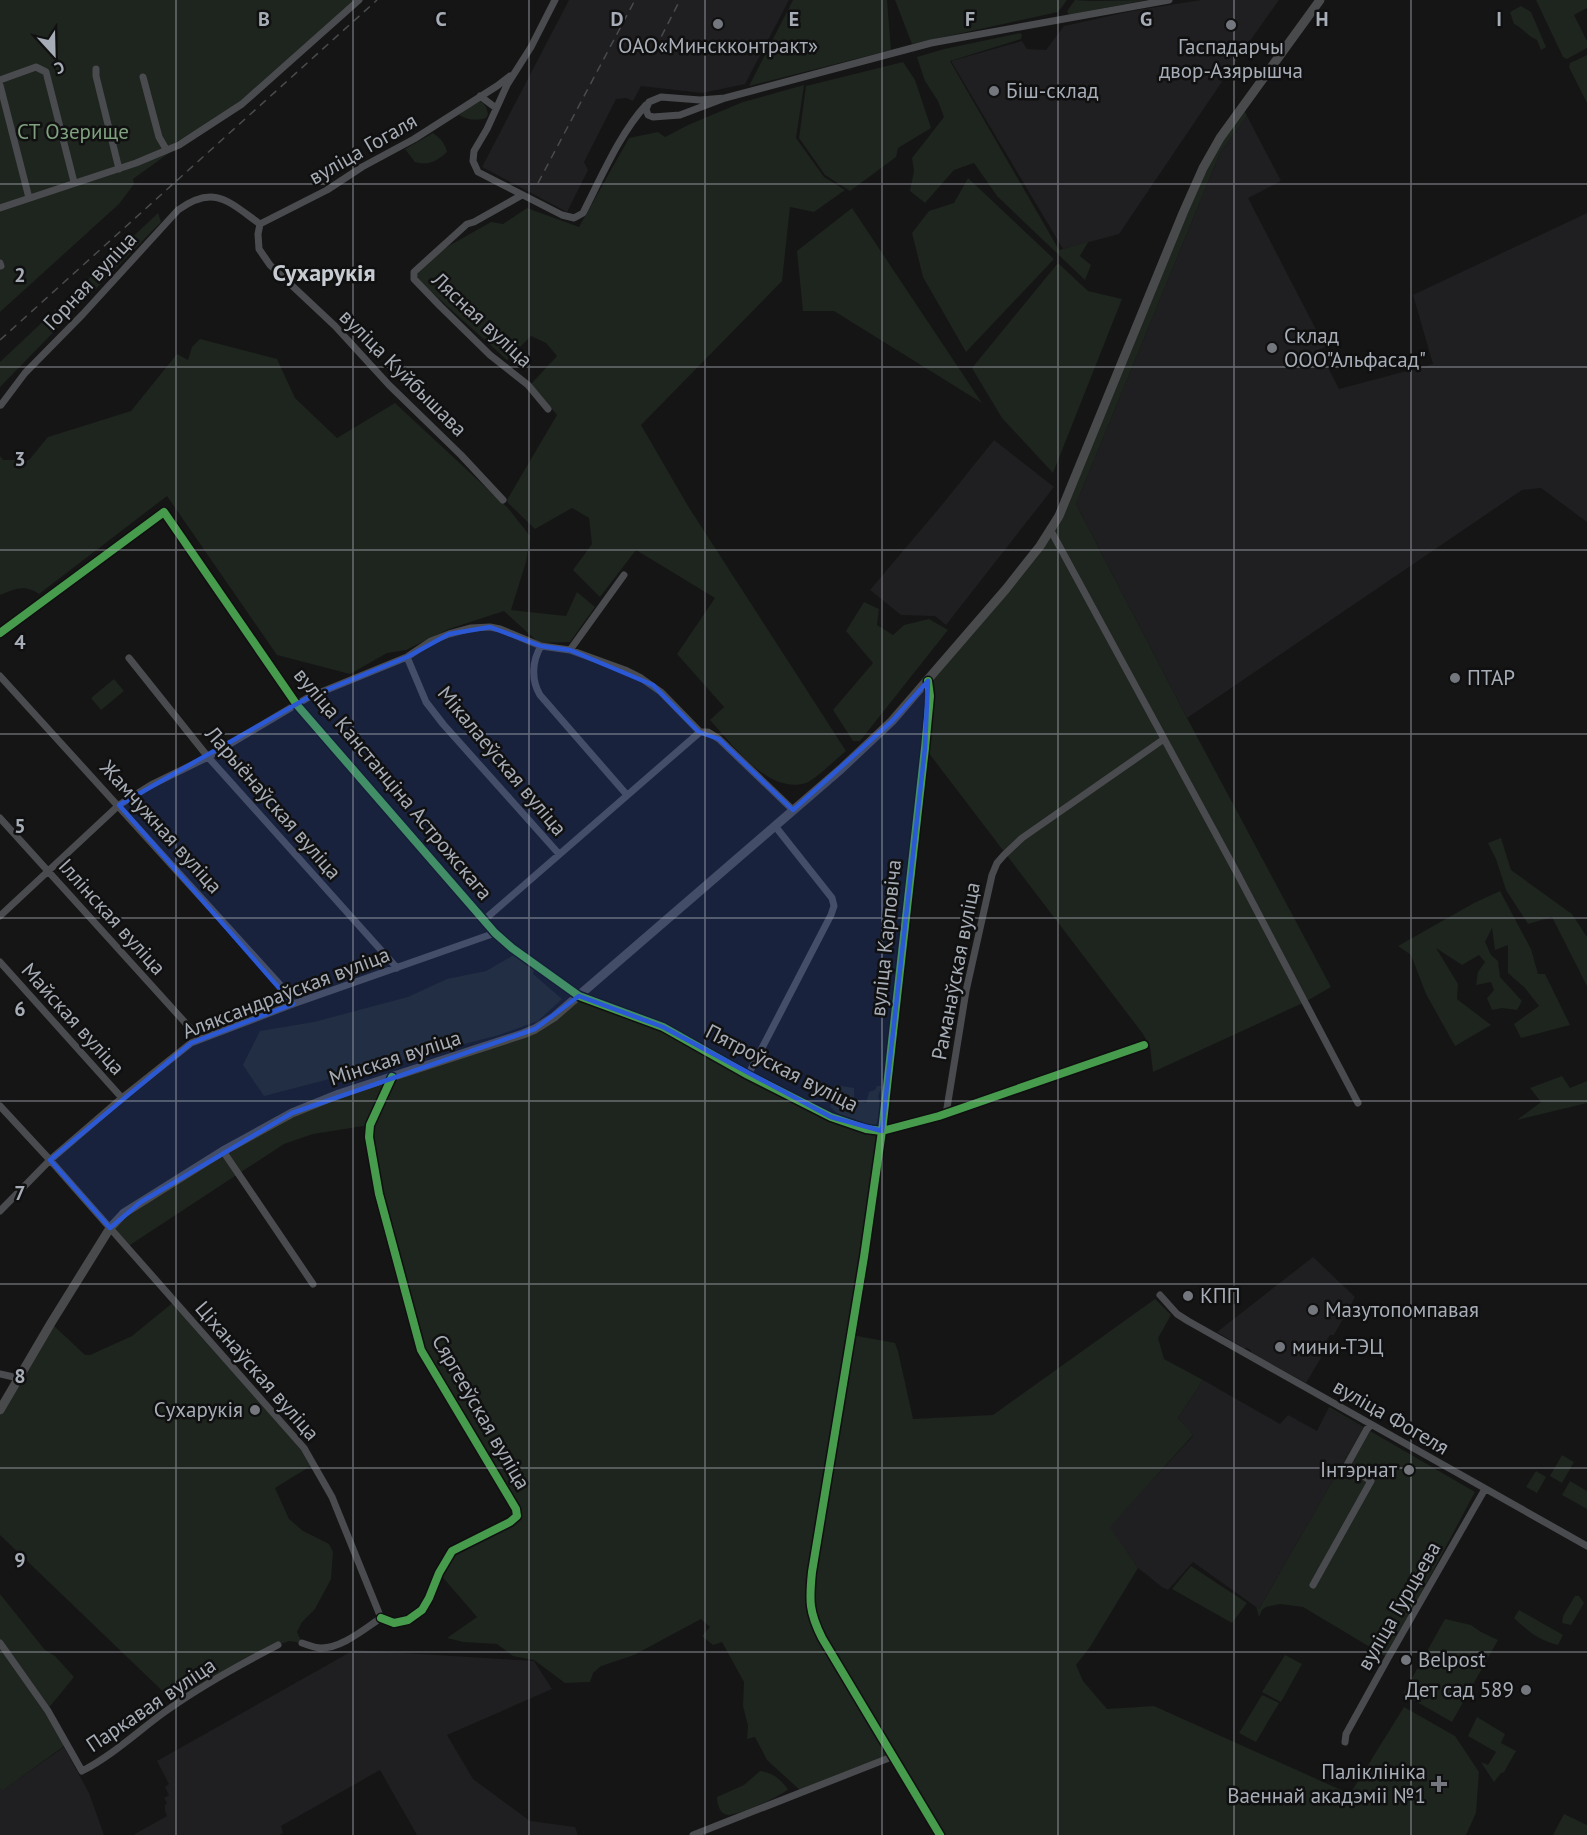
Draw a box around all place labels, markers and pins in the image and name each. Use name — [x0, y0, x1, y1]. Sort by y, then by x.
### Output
marker: ОАО«Минскконтракт» — [711, 17, 725, 31]
marker: Гаспадарчы двор-Азярышча — [1224, 18, 1238, 32]
place label: ОАО«Минскконтракт» — [618, 32, 818, 59]
place label: Гаспадарчы двор-Азярышча — [1159, 33, 1303, 84]
place label: Біш-склад — [1006, 77, 1099, 104]
marker: Біш-склад — [987, 84, 1001, 98]
place label: Склад ООО"Альфасад" — [1284, 322, 1426, 373]
marker: Склад ООО"Альфасад" — [1265, 341, 1279, 355]
place label: ПТАР — [1467, 664, 1515, 691]
marker: ПТАР — [1448, 671, 1462, 685]
place label: КПП — [1200, 1282, 1241, 1309]
marker: КПП — [1181, 1289, 1195, 1303]
place label: Мазутопомпавая — [1325, 1296, 1479, 1323]
marker: Мазутопомпавая — [1306, 1303, 1320, 1317]
place label: мини-ТЭЦ — [1292, 1333, 1384, 1360]
marker: мини-ТЭЦ — [1273, 1340, 1287, 1354]
place label: Сухарукія — [154, 1396, 243, 1423]
marker: Сухарукія — [248, 1403, 262, 1417]
place label: Інтэрнат — [1320, 1456, 1398, 1483]
marker: Інтэрнат — [1402, 1463, 1416, 1477]
place label: Belpost — [1418, 1646, 1486, 1673]
marker: Belpost — [1399, 1653, 1413, 1667]
place label: Дет сад 589 — [1405, 1676, 1514, 1703]
marker: Дет сад 589 — [1519, 1683, 1533, 1697]
place label: Паліклініка Ваеннай акадэміі №1 — [1227, 1758, 1426, 1809]
marker: Паліклініка Ваеннай акадэміі №1 — [1430, 1775, 1448, 1793]

